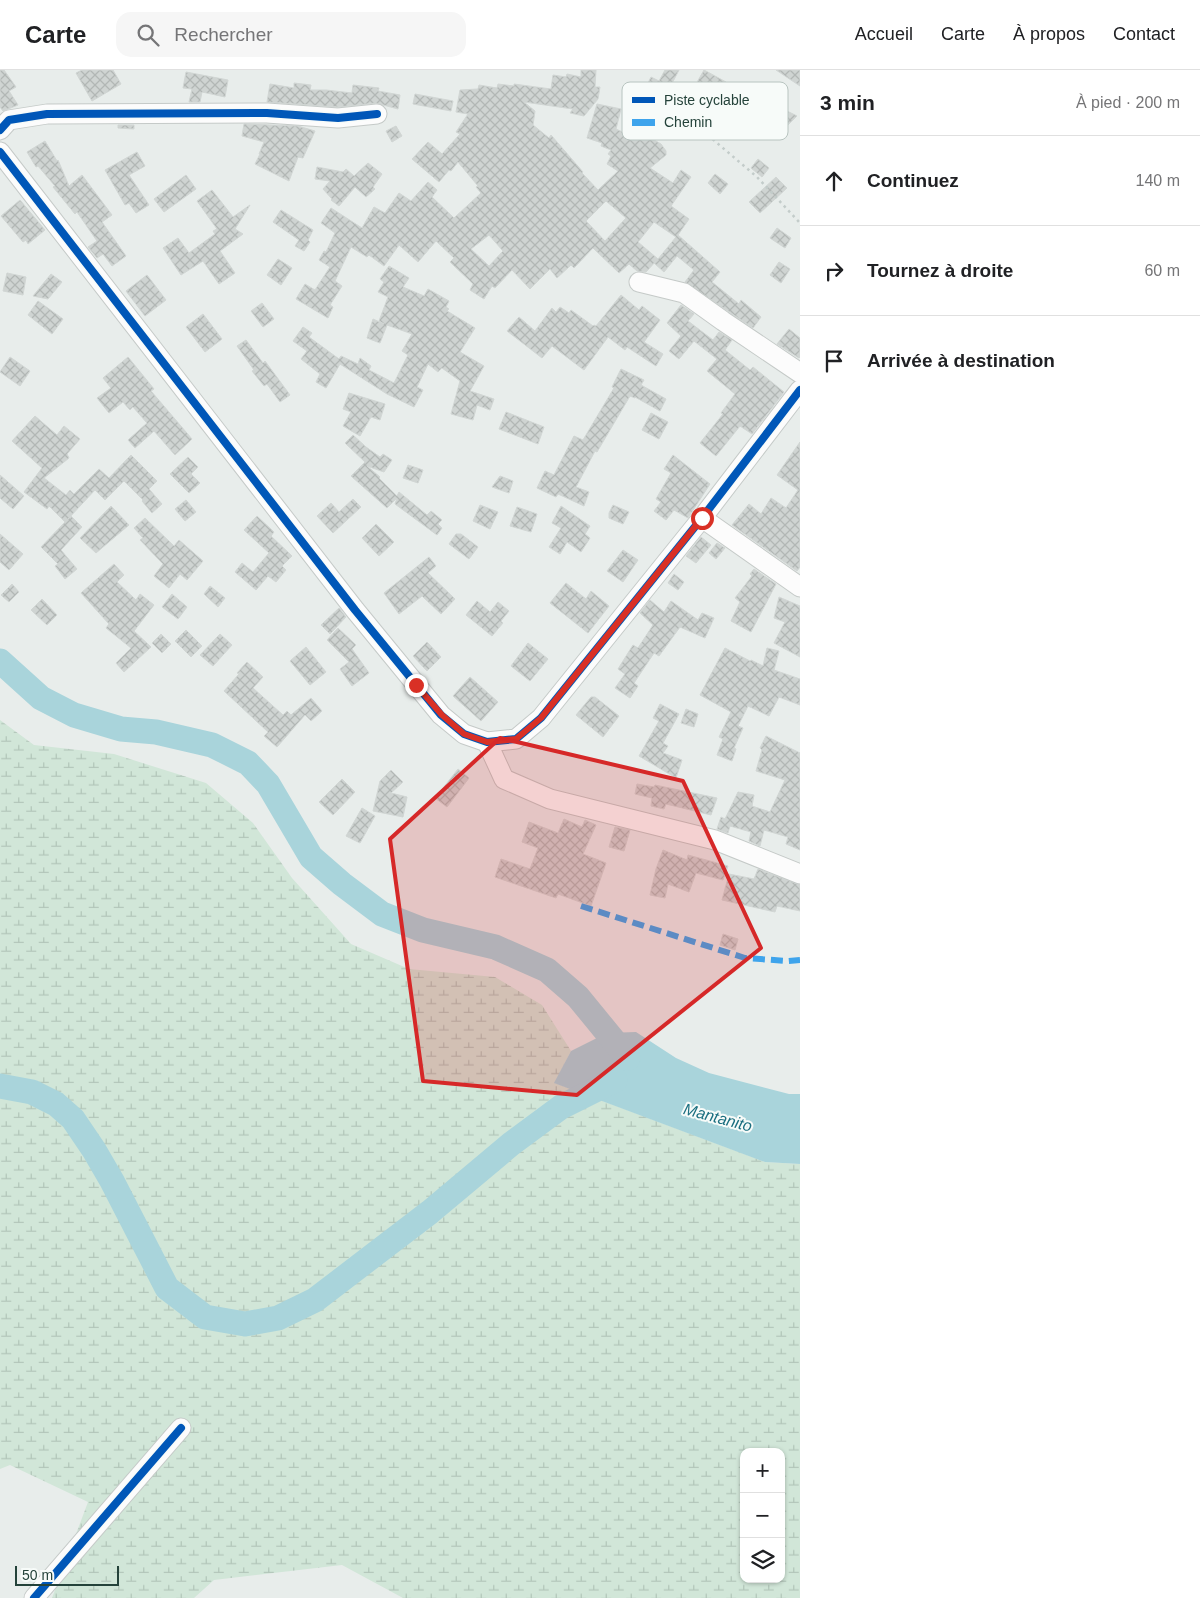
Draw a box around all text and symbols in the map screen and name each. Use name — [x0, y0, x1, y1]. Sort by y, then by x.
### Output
search box — [116, 12, 466, 57]
text: Carte — [25, 21, 86, 48]
icon: search — [134, 21, 162, 49]
text: Rechercher — [174, 24, 273, 45]
text: Accueil — [855, 24, 913, 44]
text: Carte — [941, 24, 985, 44]
text: À propos — [1013, 24, 1085, 44]
text: Contact — [1113, 24, 1175, 44]
legend — [622, 82, 788, 140]
text: 3 min — [820, 91, 875, 114]
text: Piste cyclable — [664, 92, 750, 108]
text: À pied · 200 m — [1076, 94, 1180, 111]
text: Chemin — [664, 114, 712, 130]
icon: ahead — [820, 167, 848, 195]
text: Continuez — [867, 170, 959, 191]
text: 140 m — [1136, 172, 1180, 189]
icon: right — [820, 257, 848, 285]
text: Tournez à droite — [867, 260, 1013, 281]
text: 60 m — [1144, 262, 1180, 279]
icon: arrive — [820, 347, 848, 375]
text: Arrivée à destination — [867, 350, 1055, 371]
route start — [691, 507, 714, 530]
route end — [405, 674, 428, 697]
water label: Mantanito — [682, 1100, 754, 1135]
map controls — [740, 1448, 785, 1583]
button: + — [740, 1448, 785, 1493]
button: − — [740, 1493, 785, 1538]
button: layers — [740, 1538, 785, 1583]
scale bar — [15, 1563, 119, 1586]
text: 50 m — [22, 1567, 53, 1583]

